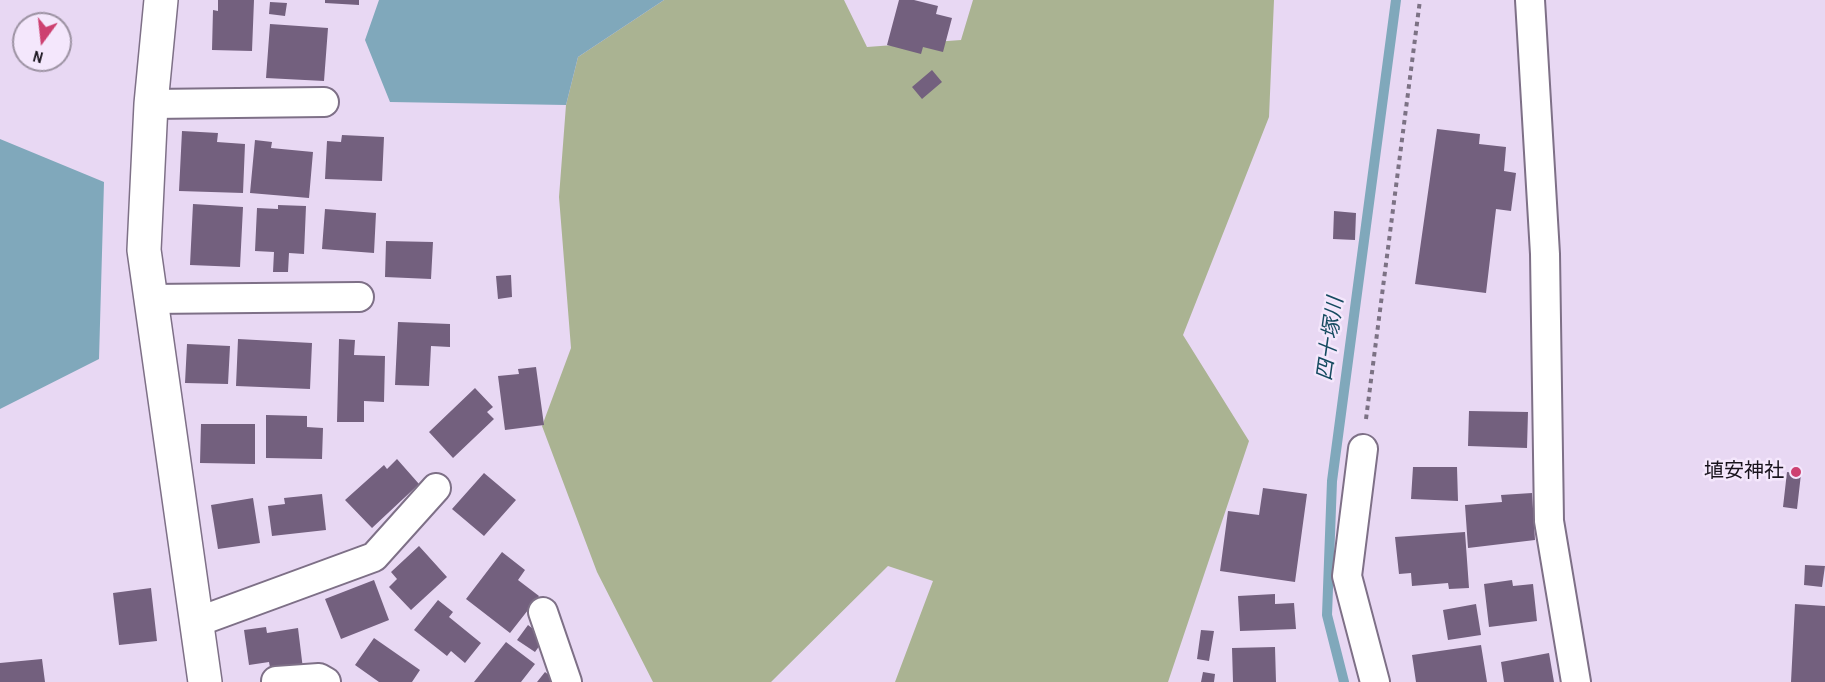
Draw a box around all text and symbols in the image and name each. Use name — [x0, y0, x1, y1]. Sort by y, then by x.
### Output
north arrow — [12, 12, 72, 72]
text: N — [30, 46, 45, 69]
water label: 四十塚川 — [1313, 296, 1349, 382]
place label: 埴安神社 — [1704, 460, 1784, 484]
marker: 埴安神社 — [1789, 465, 1803, 479]

